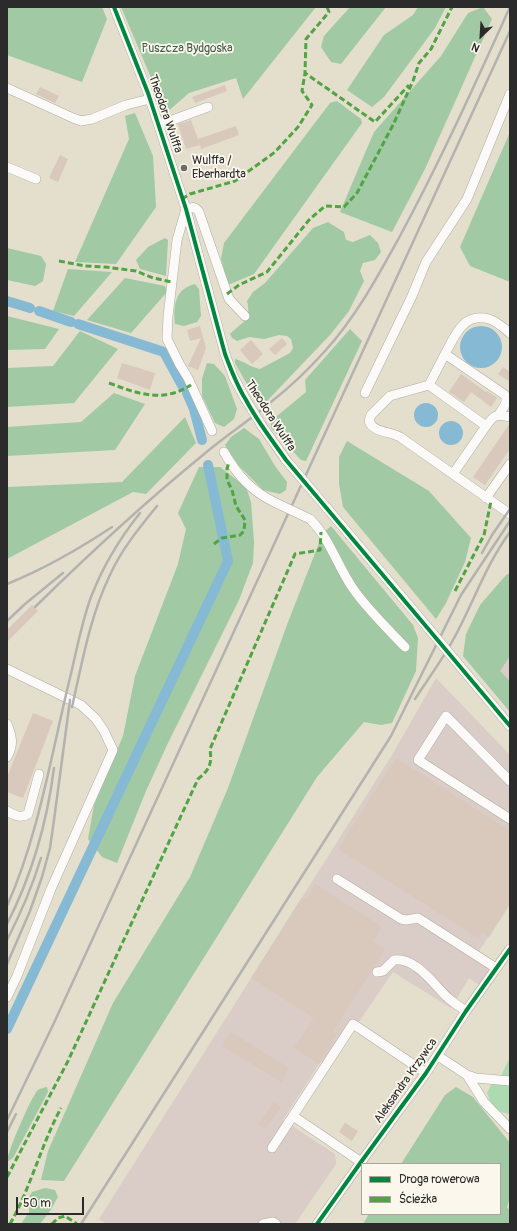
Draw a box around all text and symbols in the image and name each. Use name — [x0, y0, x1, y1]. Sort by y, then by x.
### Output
north arrow — [461, 16, 501, 56]
text: N — [470, 40, 482, 55]
park label: Puszcza Bydgoska — [142, 42, 232, 56]
street label: Theodora Wulffa — [145, 73, 185, 155]
place label: Wulffa / Eberhardta — [192, 154, 246, 182]
marker: Wulffa / Eberhardta — [179, 163, 189, 173]
street label: Theodora Wulffa — [242, 378, 298, 454]
street label: Aleksandra Krzywca — [371, 1036, 441, 1126]
legend — [361, 1163, 501, 1215]
text: Droga rowerowa — [399, 1172, 480, 1187]
scale bar — [18, 1189, 86, 1215]
text: Ścieżka — [399, 1192, 437, 1207]
text: 50 m — [23, 1196, 51, 1211]

